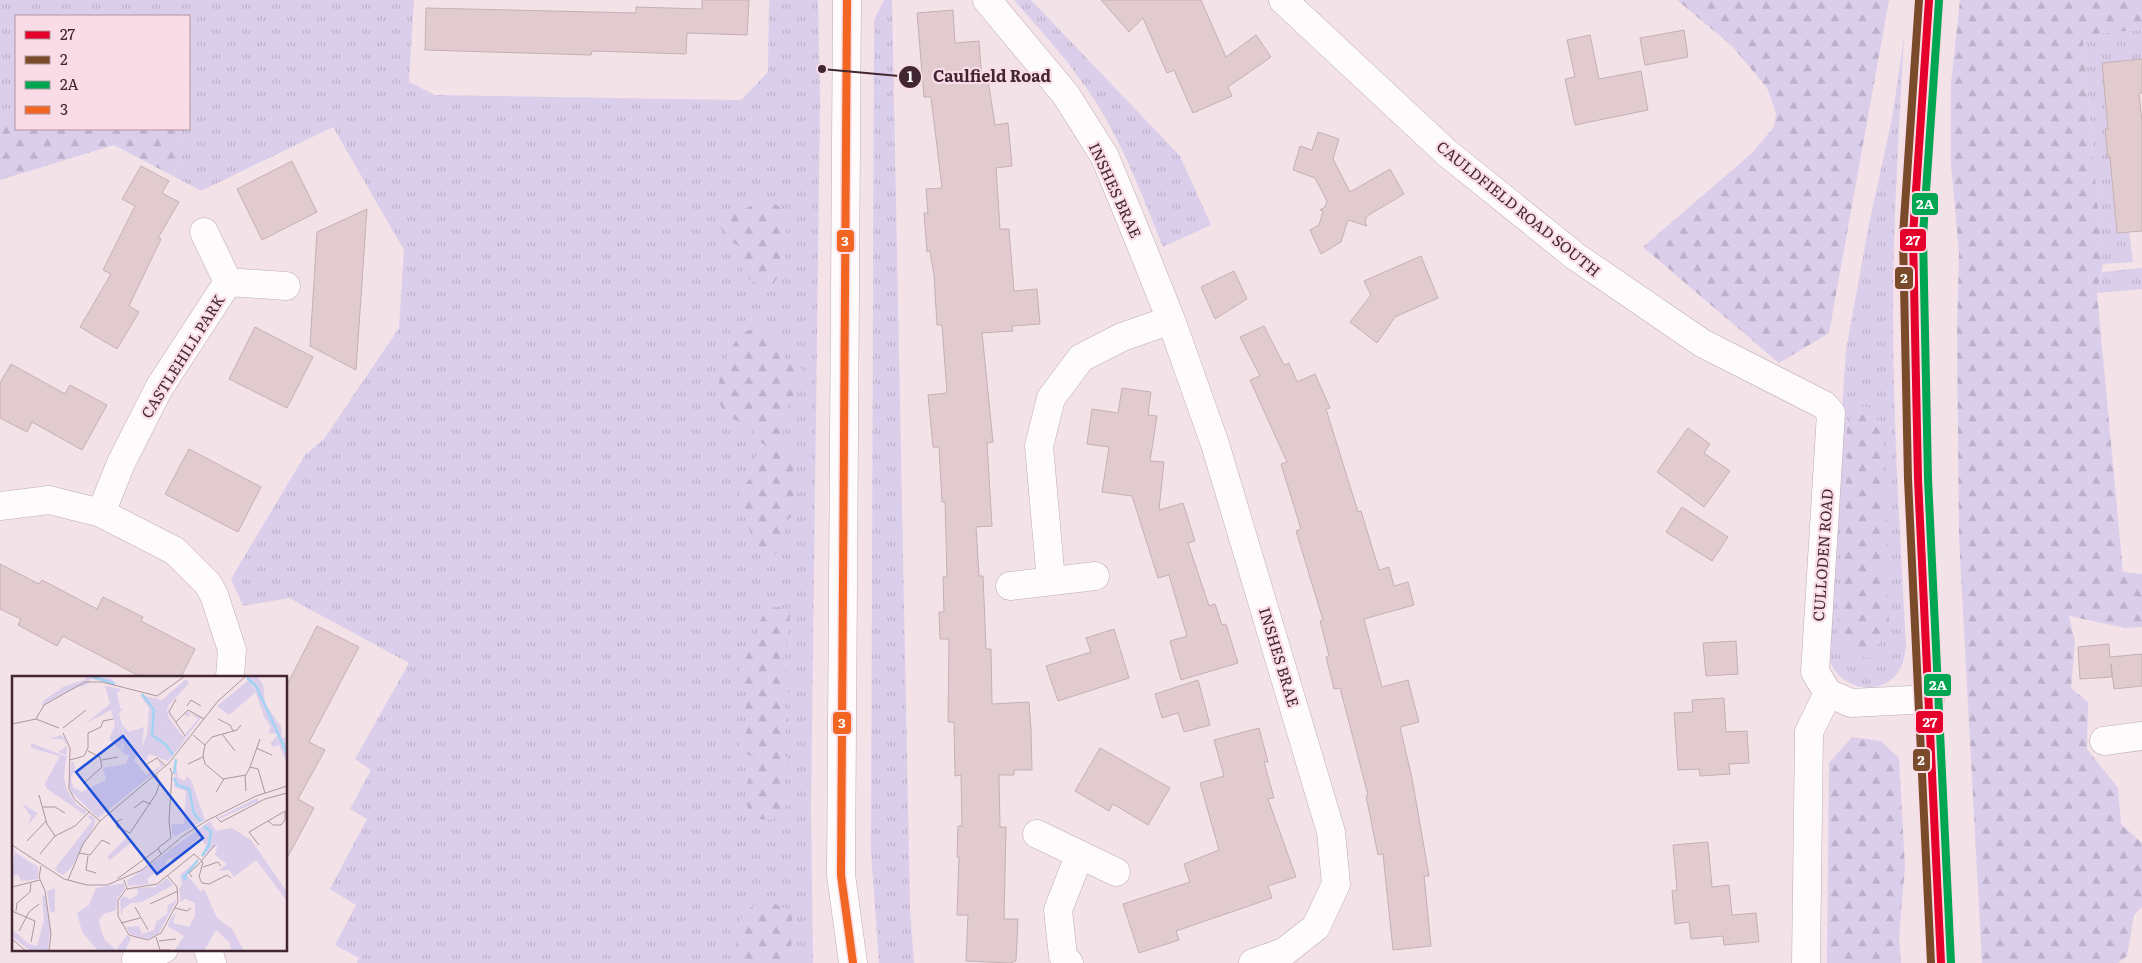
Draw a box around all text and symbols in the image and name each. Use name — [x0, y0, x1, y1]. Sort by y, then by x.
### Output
legend — [15, 15, 190, 130]
text: 27 — [60, 22, 75, 45]
text: 2 — [60, 47, 68, 70]
callout: Caulfield Road — [898, 61, 1061, 92]
text: Caulfield Road — [933, 63, 1051, 87]
text: 1 — [907, 64, 913, 87]
text: 2A — [60, 72, 79, 95]
text: 3 — [60, 97, 68, 120]
street label: CAULDFIELD ROAD SOUTH — [1432, 135, 1606, 281]
street label: INSHES BRAE — [1084, 138, 1148, 242]
line badge: 2A — [1911, 192, 1939, 216]
text: 2A — [1916, 193, 1934, 213]
line badge: 27 — [1899, 228, 1927, 252]
line badge: 3 — [836, 229, 855, 253]
text: 27 — [1906, 229, 1921, 249]
text: 3 — [841, 230, 849, 250]
line badge: 2 — [1894, 266, 1914, 290]
text: 2 — [1900, 267, 1908, 287]
street label: CASTLEHILL PARK — [135, 289, 230, 422]
street label: CULLODEN ROAD — [1806, 488, 1838, 622]
street label: INSHES BRAE — [1254, 604, 1306, 710]
line badge: 2A — [1923, 673, 1952, 697]
text: 2A — [1929, 674, 1947, 694]
inset map — [12, 676, 288, 950]
line badge: 27 — [1915, 710, 1944, 734]
line badge: 3 — [832, 711, 852, 735]
text: 27 — [1923, 711, 1938, 731]
text: 3 — [838, 712, 846, 732]
line badge: 2 — [1912, 748, 1931, 772]
text: 2 — [1917, 749, 1925, 769]

